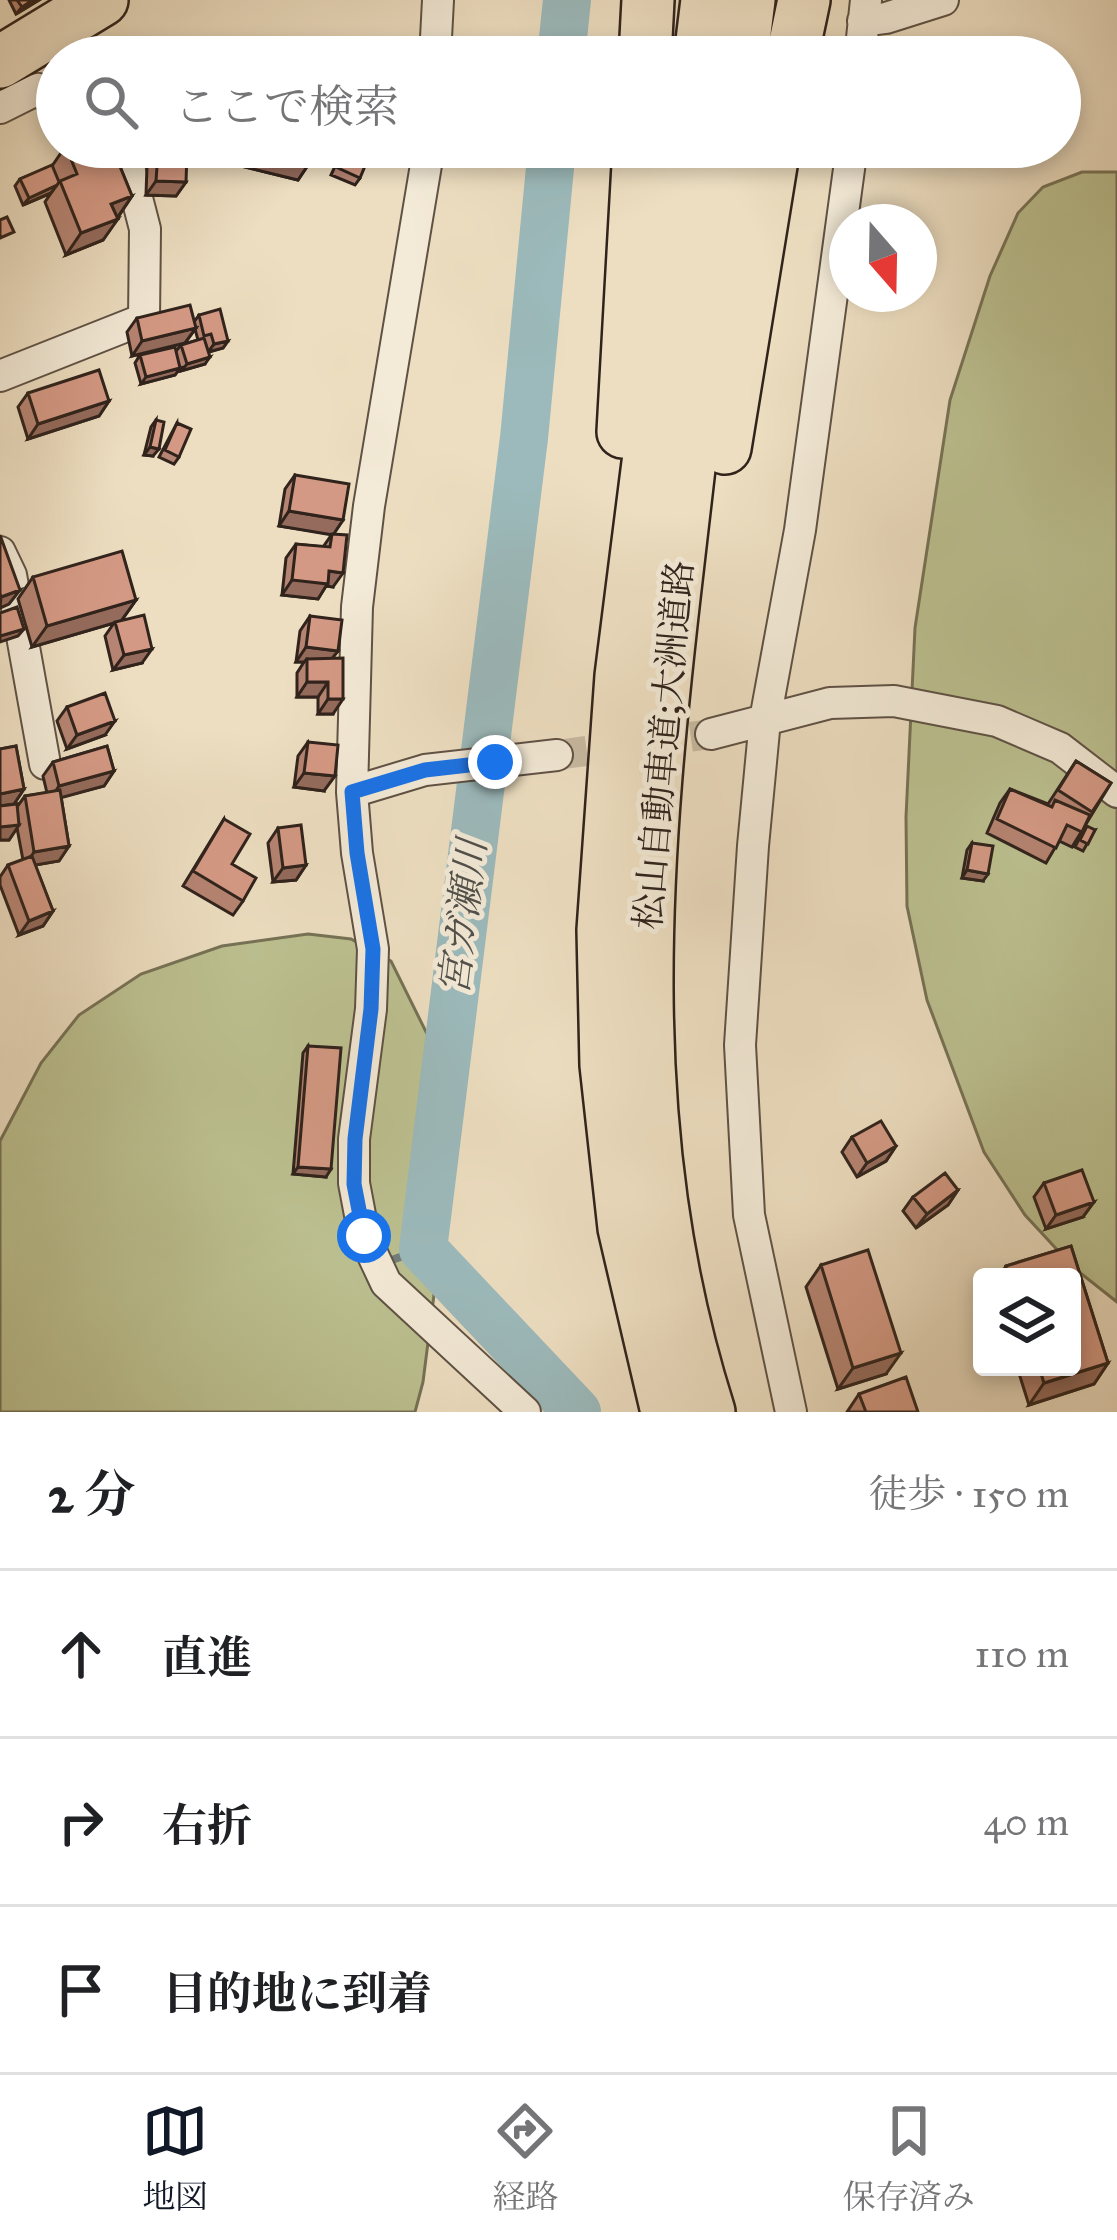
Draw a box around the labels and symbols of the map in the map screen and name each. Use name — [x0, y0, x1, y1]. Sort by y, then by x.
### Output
north arrow — [829, 204, 937, 312]
street label: 松山自動車道;大洲道路 — [626, 559, 702, 931]
route end — [468, 735, 522, 789]
water label: 宮ガ瀬川 — [430, 833, 497, 997]
route start — [337, 1209, 391, 1263]

